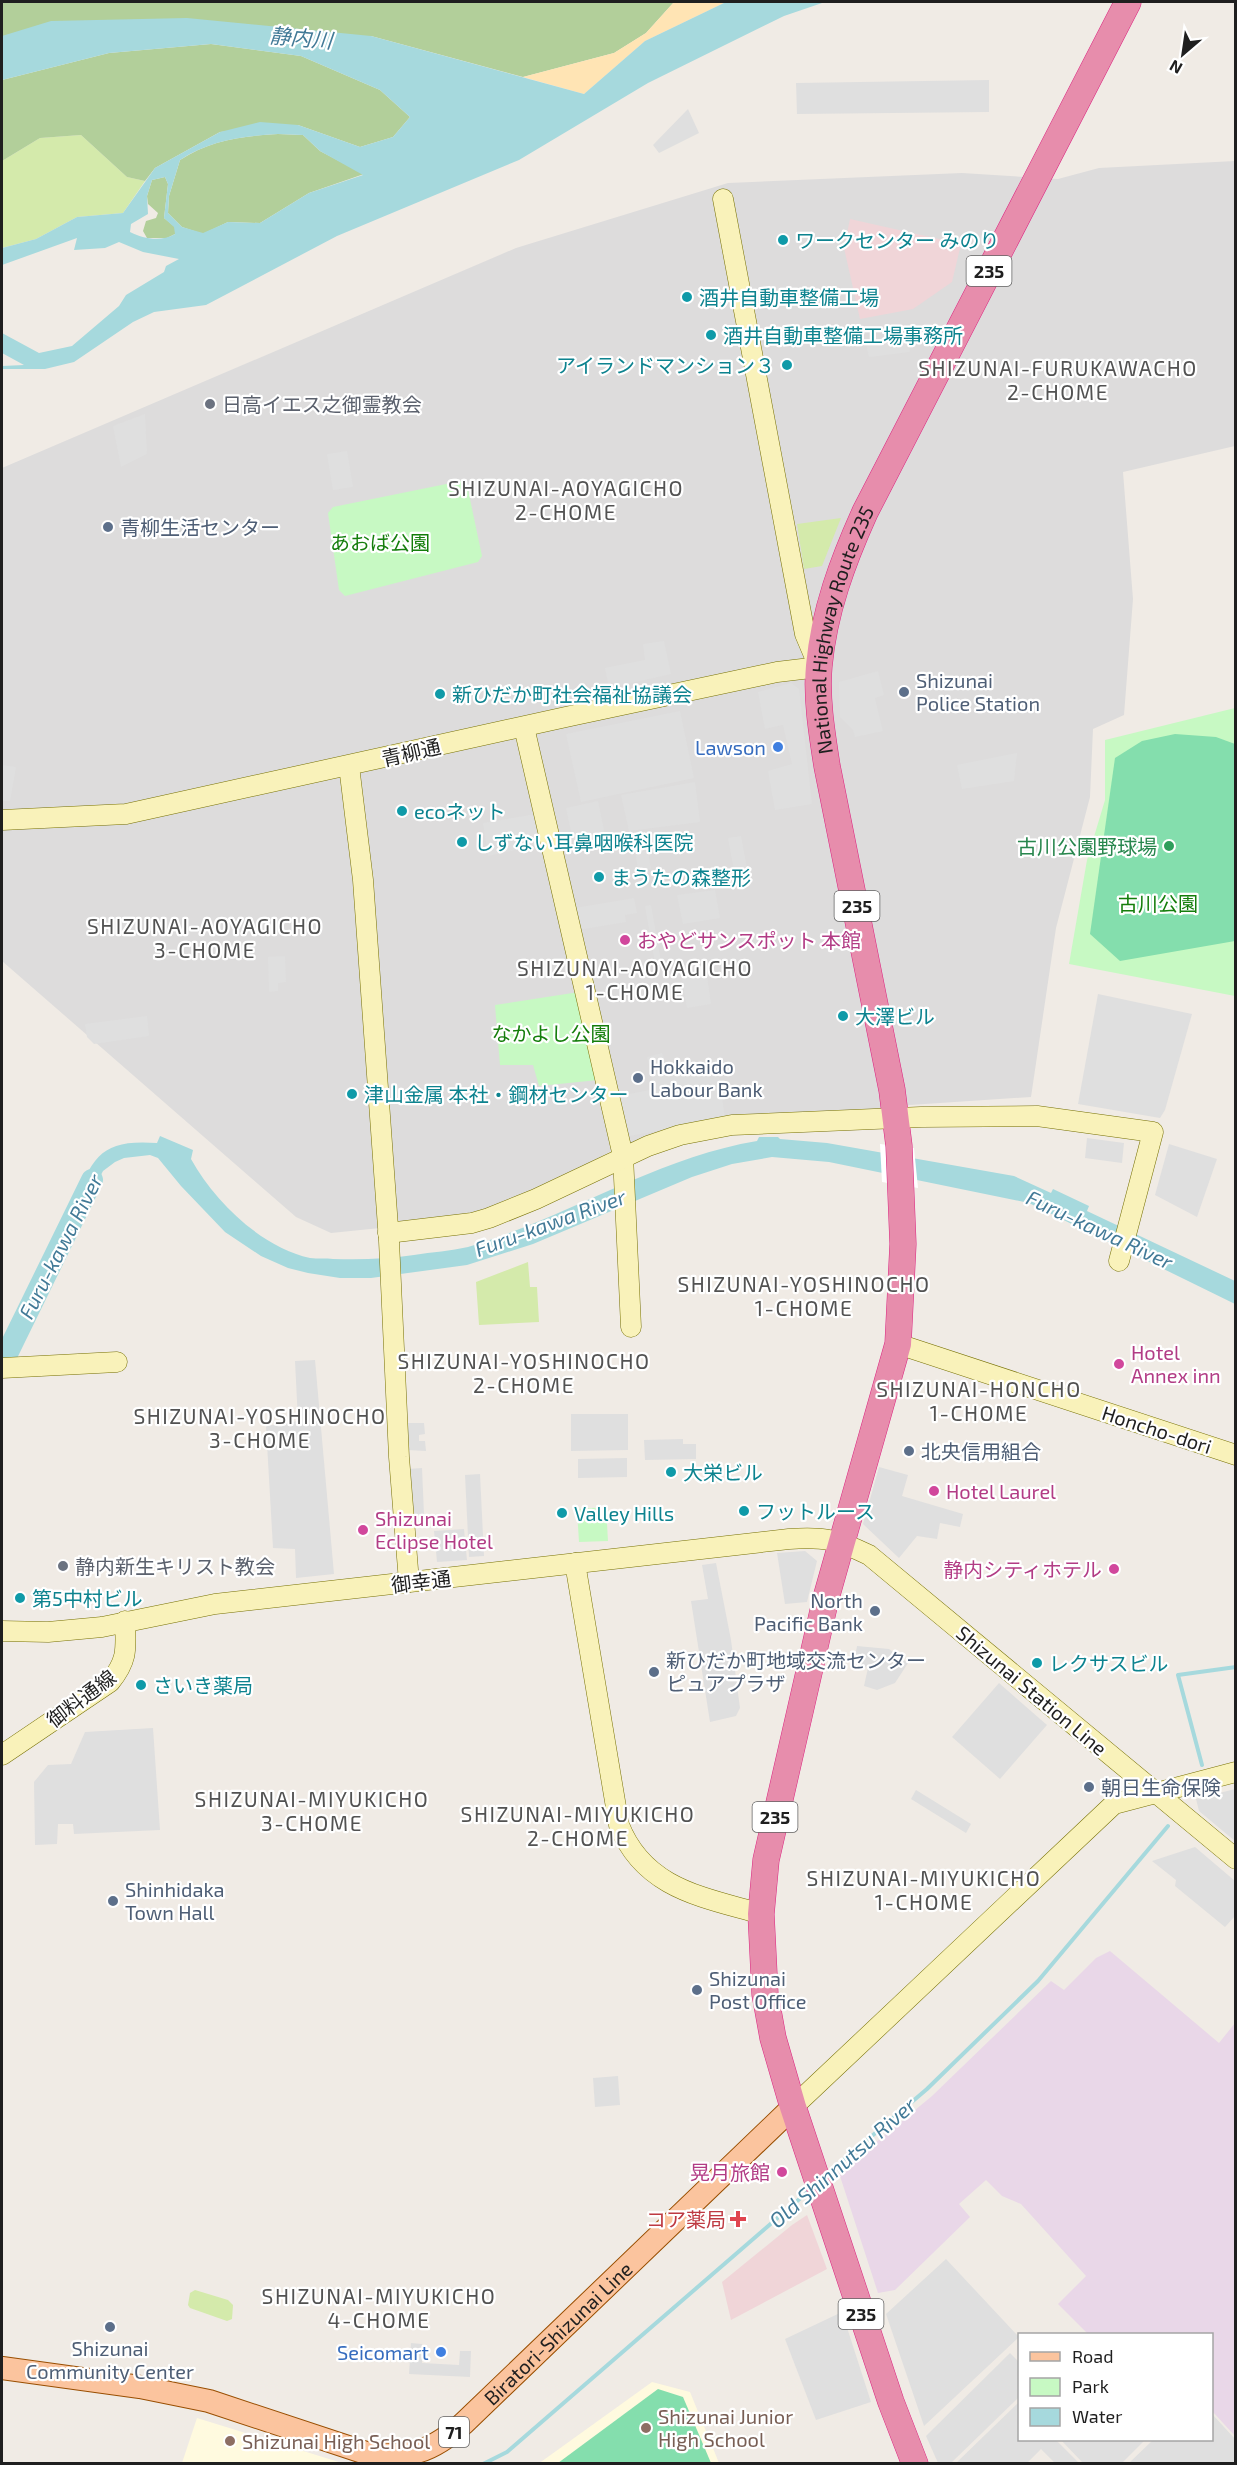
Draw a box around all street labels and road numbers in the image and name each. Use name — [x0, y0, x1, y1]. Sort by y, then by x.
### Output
road number: 235 — [966, 256, 1012, 286]
street label: National Highway Route 235 — [806, 501, 878, 756]
street label: 青柳通 — [379, 734, 443, 770]
road number: 235 — [834, 891, 880, 921]
street label: Honcho-dori — [1099, 1400, 1215, 1458]
street label: 御幸通 — [390, 1565, 452, 1597]
street label: Shizunai Station Line — [952, 1620, 1112, 1760]
street label: 御料通線 — [42, 1664, 120, 1732]
road number: 235 — [752, 1802, 798, 1832]
street label: Biratori-Shizunai Line — [479, 2256, 637, 2410]
road number: 235 — [838, 2299, 884, 2329]
road number: 71 — [439, 2417, 469, 2447]

